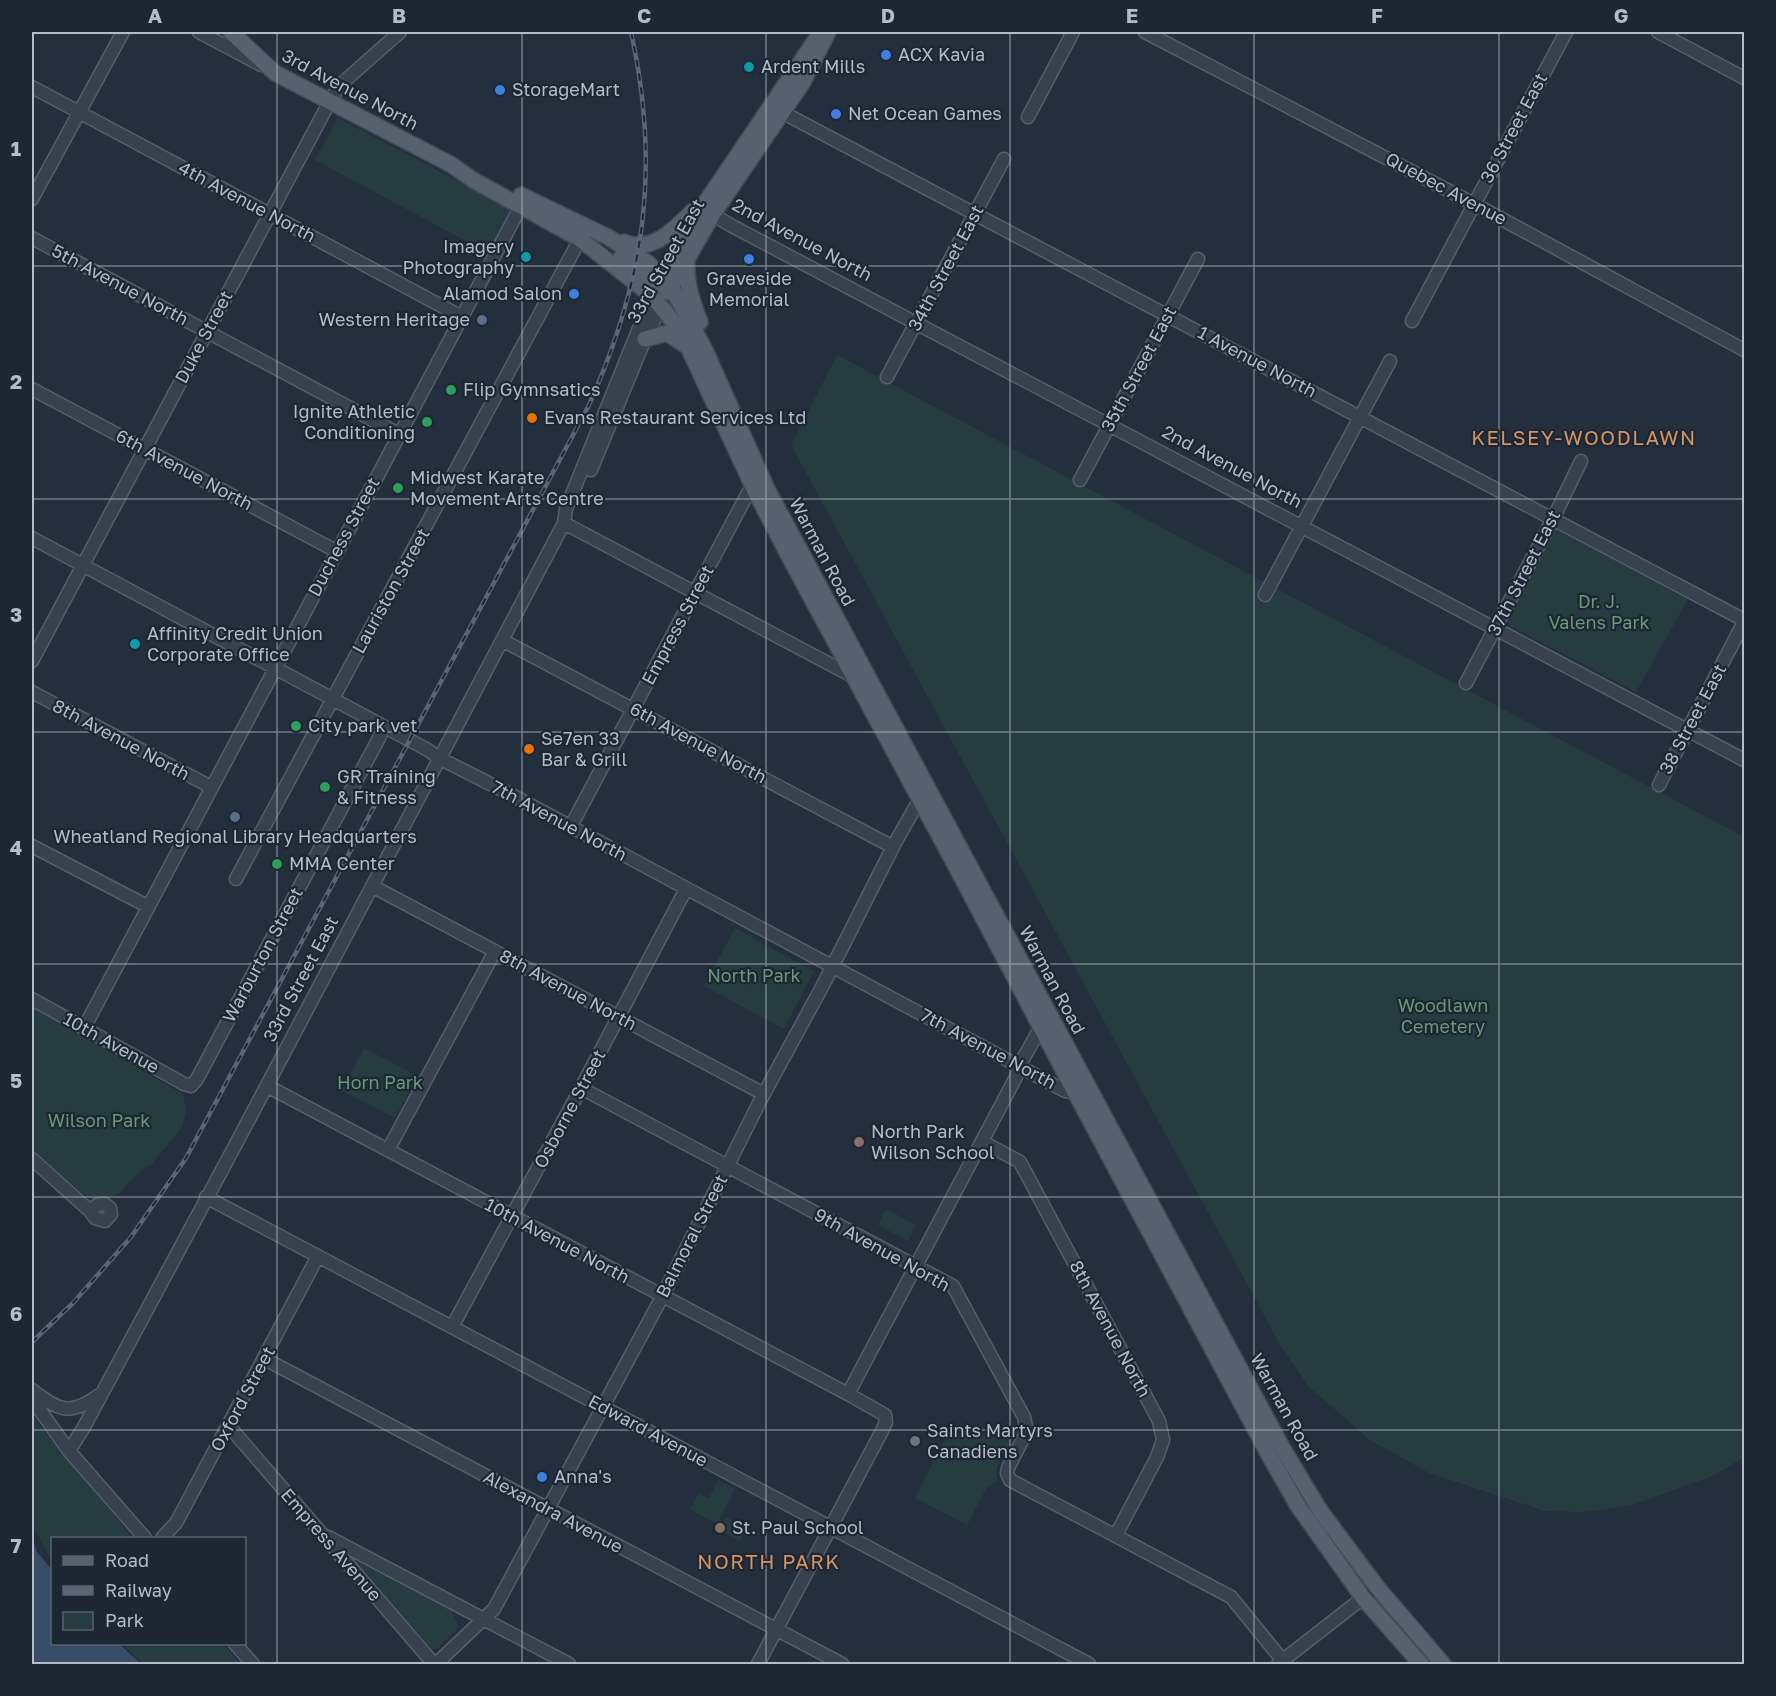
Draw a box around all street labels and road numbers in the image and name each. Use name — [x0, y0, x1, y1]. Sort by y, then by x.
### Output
street label: 3rd Avenue North — [279, 44, 422, 134]
street label: 36 Street East — [1475, 69, 1551, 186]
street label: Quebec Avenue — [1382, 147, 1511, 229]
street label: 4th Avenue North — [175, 156, 320, 246]
street label: 2nd Avenue North — [729, 193, 876, 285]
street label: 33rd Street East — [622, 194, 708, 327]
street label: 34th Street East — [903, 201, 988, 334]
street label: 5th Avenue North — [48, 239, 192, 329]
street label: Duke Street — [170, 287, 237, 387]
street label: 35th Street East — [1096, 302, 1181, 435]
street label: 1 Avenue North — [1194, 321, 1321, 402]
street label: 2nd Avenue North — [1159, 420, 1306, 512]
street label: 6th Avenue North — [112, 424, 257, 514]
street label: Duchess Street — [302, 473, 384, 600]
street label: Warman Road — [785, 494, 861, 609]
street label: 37th Street East — [1482, 506, 1564, 639]
street label: Lauriston Street — [347, 524, 434, 657]
street label: Empress Street — [636, 561, 718, 688]
street label: 38 Street East — [1654, 660, 1730, 777]
street label: 8th Avenue North — [49, 694, 194, 784]
street label: 6th Avenue North — [626, 697, 771, 787]
street label: 7th Avenue North — [488, 775, 631, 865]
street label: Warburton Street — [217, 883, 307, 1026]
street label: 33rd Street East — [258, 912, 342, 1045]
street label: Warman Road — [1015, 922, 1091, 1037]
street label: 8th Avenue North — [496, 944, 641, 1034]
street label: 7th Avenue North — [917, 1003, 1060, 1093]
street label: 10th Avenue — [60, 1007, 163, 1077]
street label: Osborne Street — [529, 1046, 610, 1172]
street label: Balmoral Street — [651, 1170, 732, 1301]
street label: 10th Avenue North — [481, 1193, 634, 1288]
street label: 9th Avenue North — [811, 1203, 954, 1296]
street label: 8th Avenue North — [1066, 1256, 1156, 1401]
street label: Oxford Street — [205, 1342, 279, 1455]
street label: Warman Road — [1246, 1349, 1323, 1464]
street label: Edward Avenue — [585, 1389, 712, 1471]
street label: Alexandra Avenue — [480, 1465, 627, 1557]
street label: Empress Avenue — [277, 1483, 387, 1605]

